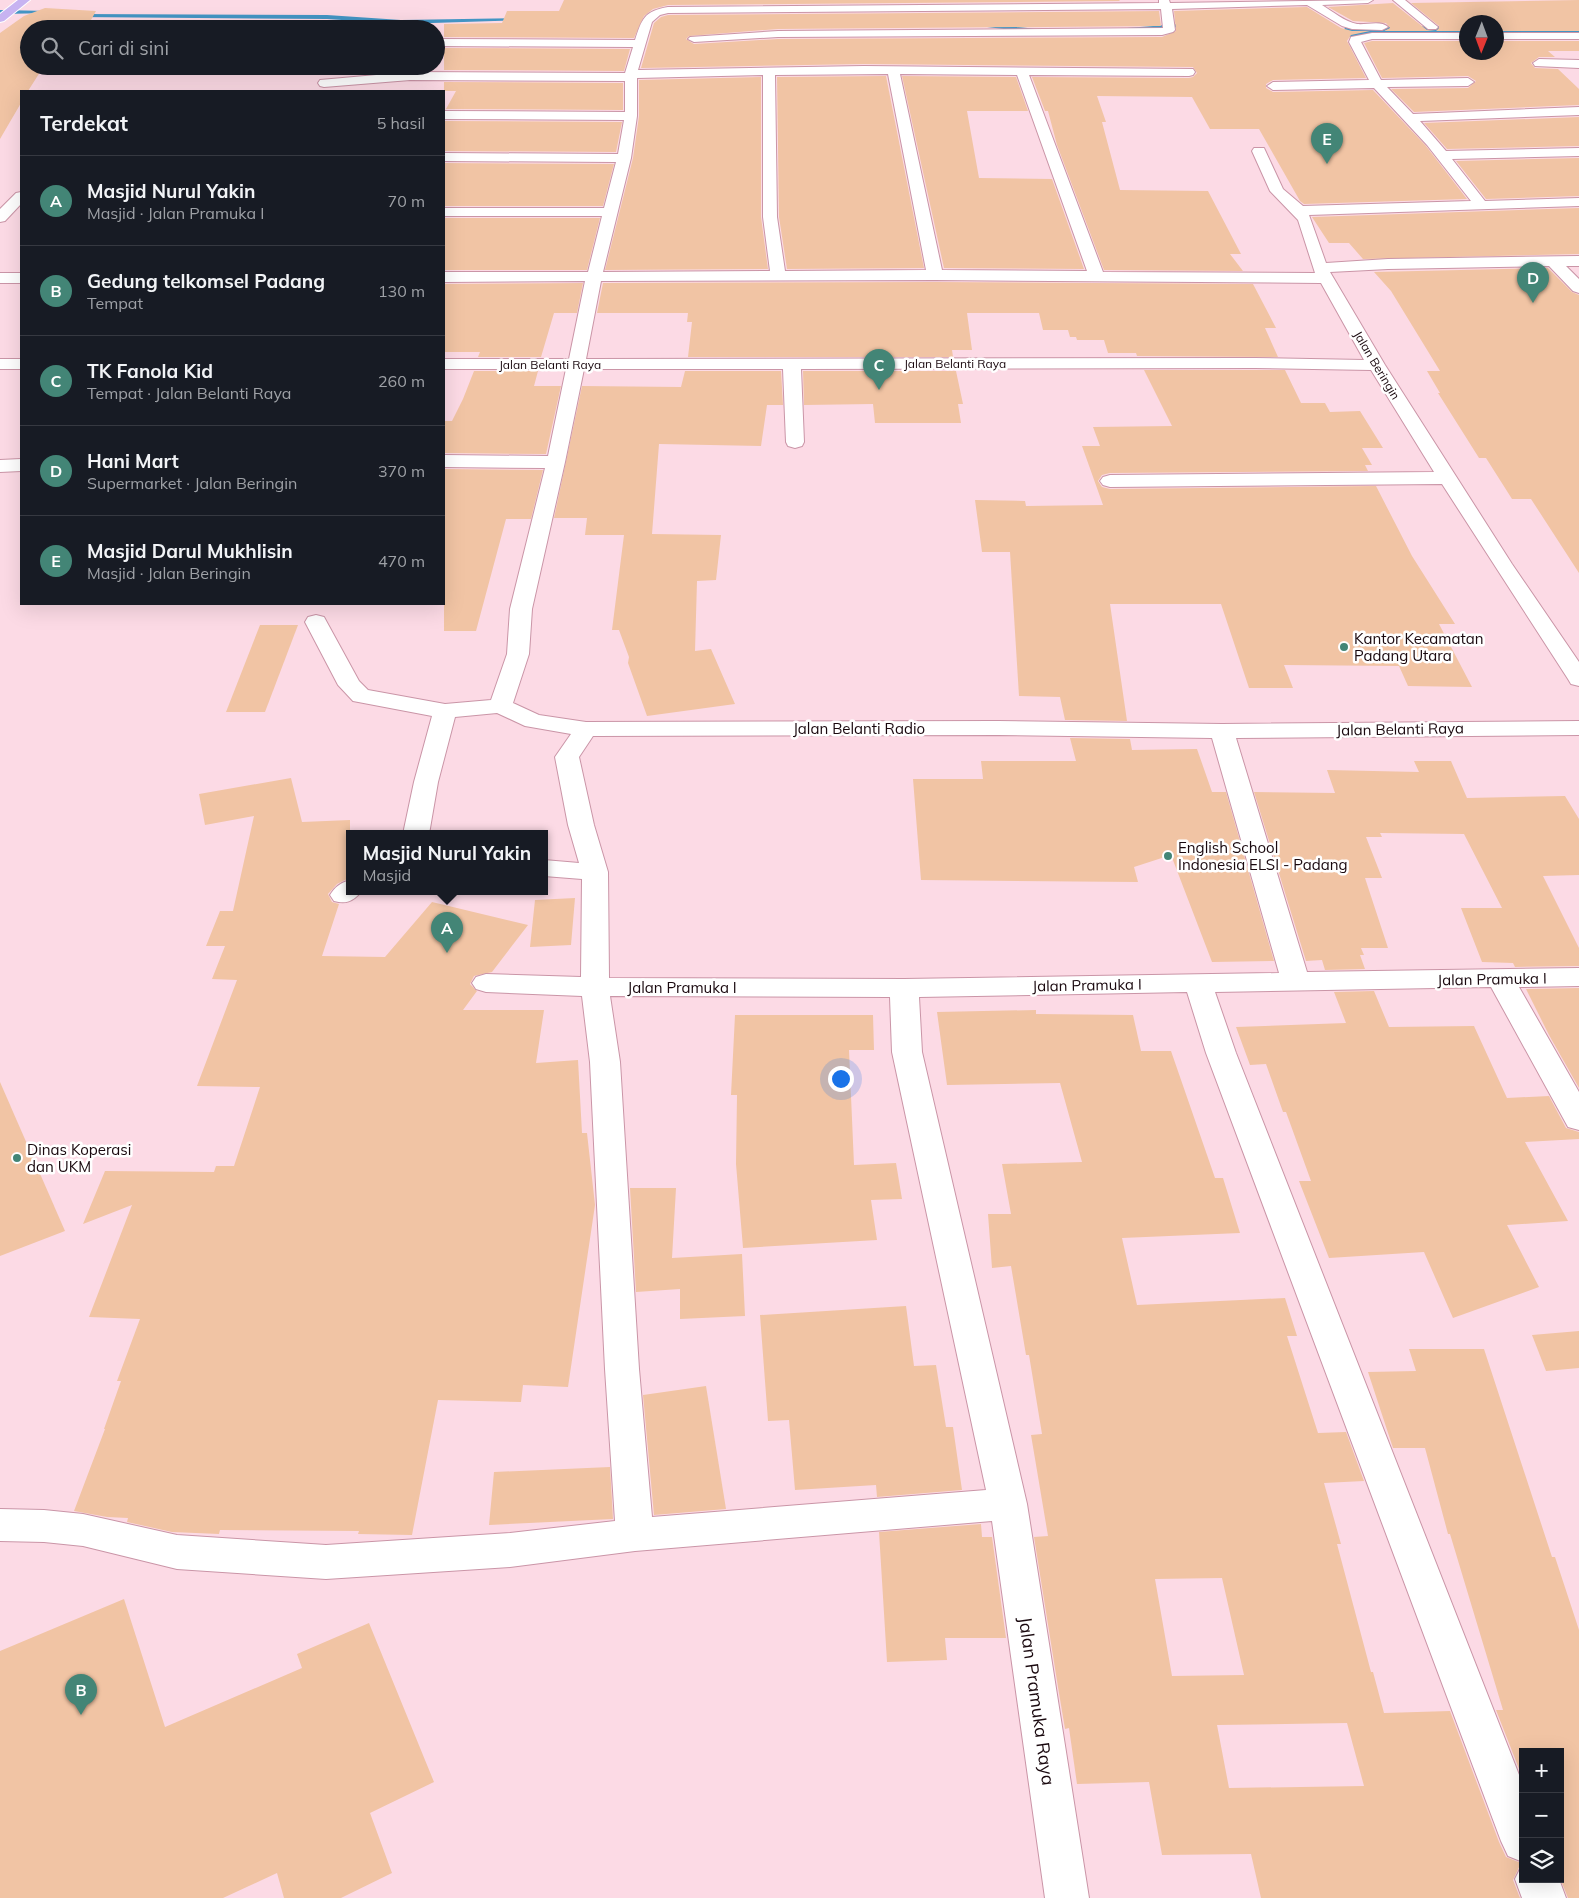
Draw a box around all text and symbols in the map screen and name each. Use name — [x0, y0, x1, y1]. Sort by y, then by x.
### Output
north arrow — [1459, 15, 1504, 60]
search box — [20, 20, 445, 75]
icon: search — [38, 34, 66, 62]
text: Cari di sini — [78, 36, 169, 60]
text: Terdekat — [40, 110, 128, 136]
text: 5 hasil — [377, 113, 425, 133]
pin: E — [1311, 123, 1343, 164]
text: Masjid Nurul Yakin — [87, 179, 256, 203]
text: A — [50, 191, 62, 211]
text: 70 m — [388, 191, 425, 211]
text: Masjid · Jalan Pramuka I — [87, 203, 264, 223]
pin: D — [1517, 262, 1549, 303]
text: Gedung telkomsel Padang — [87, 269, 325, 293]
text: B — [50, 281, 62, 301]
text: 130 m — [378, 281, 425, 301]
text: Tempat — [87, 293, 143, 313]
street label: Jalan Beringin — [1351, 328, 1403, 402]
pin: C — [863, 349, 895, 390]
street label: Jalan Belanti Raya — [904, 356, 1006, 371]
street label: Jalan Belanti Raya — [499, 357, 601, 372]
text: TK Fanola Kid — [87, 359, 213, 383]
text: C — [51, 371, 61, 391]
text: 260 m — [378, 371, 425, 391]
text: Tempat · Jalan Belanti Raya — [87, 383, 291, 403]
text: Hani Mart — [87, 449, 179, 473]
text: D — [50, 461, 62, 481]
text: 370 m — [378, 461, 425, 481]
text: Supermarket · Jalan Beringin — [87, 473, 297, 493]
text: Masjid Darul Mukhlisin — [87, 539, 293, 563]
text: E — [51, 551, 61, 571]
text: 470 m — [378, 551, 425, 571]
text: Masjid · Jalan Beringin — [87, 563, 251, 583]
place label: Kantor Kecamatan Padang Utara — [1354, 629, 1483, 665]
marker: Kantor Kecamatan Padang Utara — [1338, 641, 1350, 653]
street label: Jalan Belanti Raya — [1336, 718, 1464, 740]
street label: Jalan Belanti Radio — [793, 719, 925, 738]
popup — [346, 830, 548, 895]
place label: English School Indonesia ELSI - Padang — [1178, 838, 1348, 874]
text: Masjid Nurul Yakin — [363, 841, 531, 865]
marker: English School Indonesia ELSI - Padang — [1162, 850, 1174, 862]
text: Masjid — [363, 865, 411, 885]
pin: A — [431, 912, 463, 953]
street label: Jalan Pramuka I — [1437, 969, 1547, 989]
street label: Jalan Pramuka I — [1032, 975, 1142, 995]
street label: Jalan Pramuka I — [627, 978, 737, 997]
your location — [828, 1066, 854, 1092]
place label: Dinas Koperasi dan UKM — [27, 1140, 131, 1176]
marker: Dinas Koperasi dan UKM — [11, 1152, 23, 1164]
street label: Jalan Pramuka Raya — [1014, 1615, 1060, 1787]
pin: B — [65, 1674, 97, 1715]
map controls — [1519, 1748, 1564, 1883]
button: + — [1519, 1748, 1564, 1793]
button: − — [1519, 1793, 1564, 1838]
button: layers — [1519, 1838, 1564, 1883]

